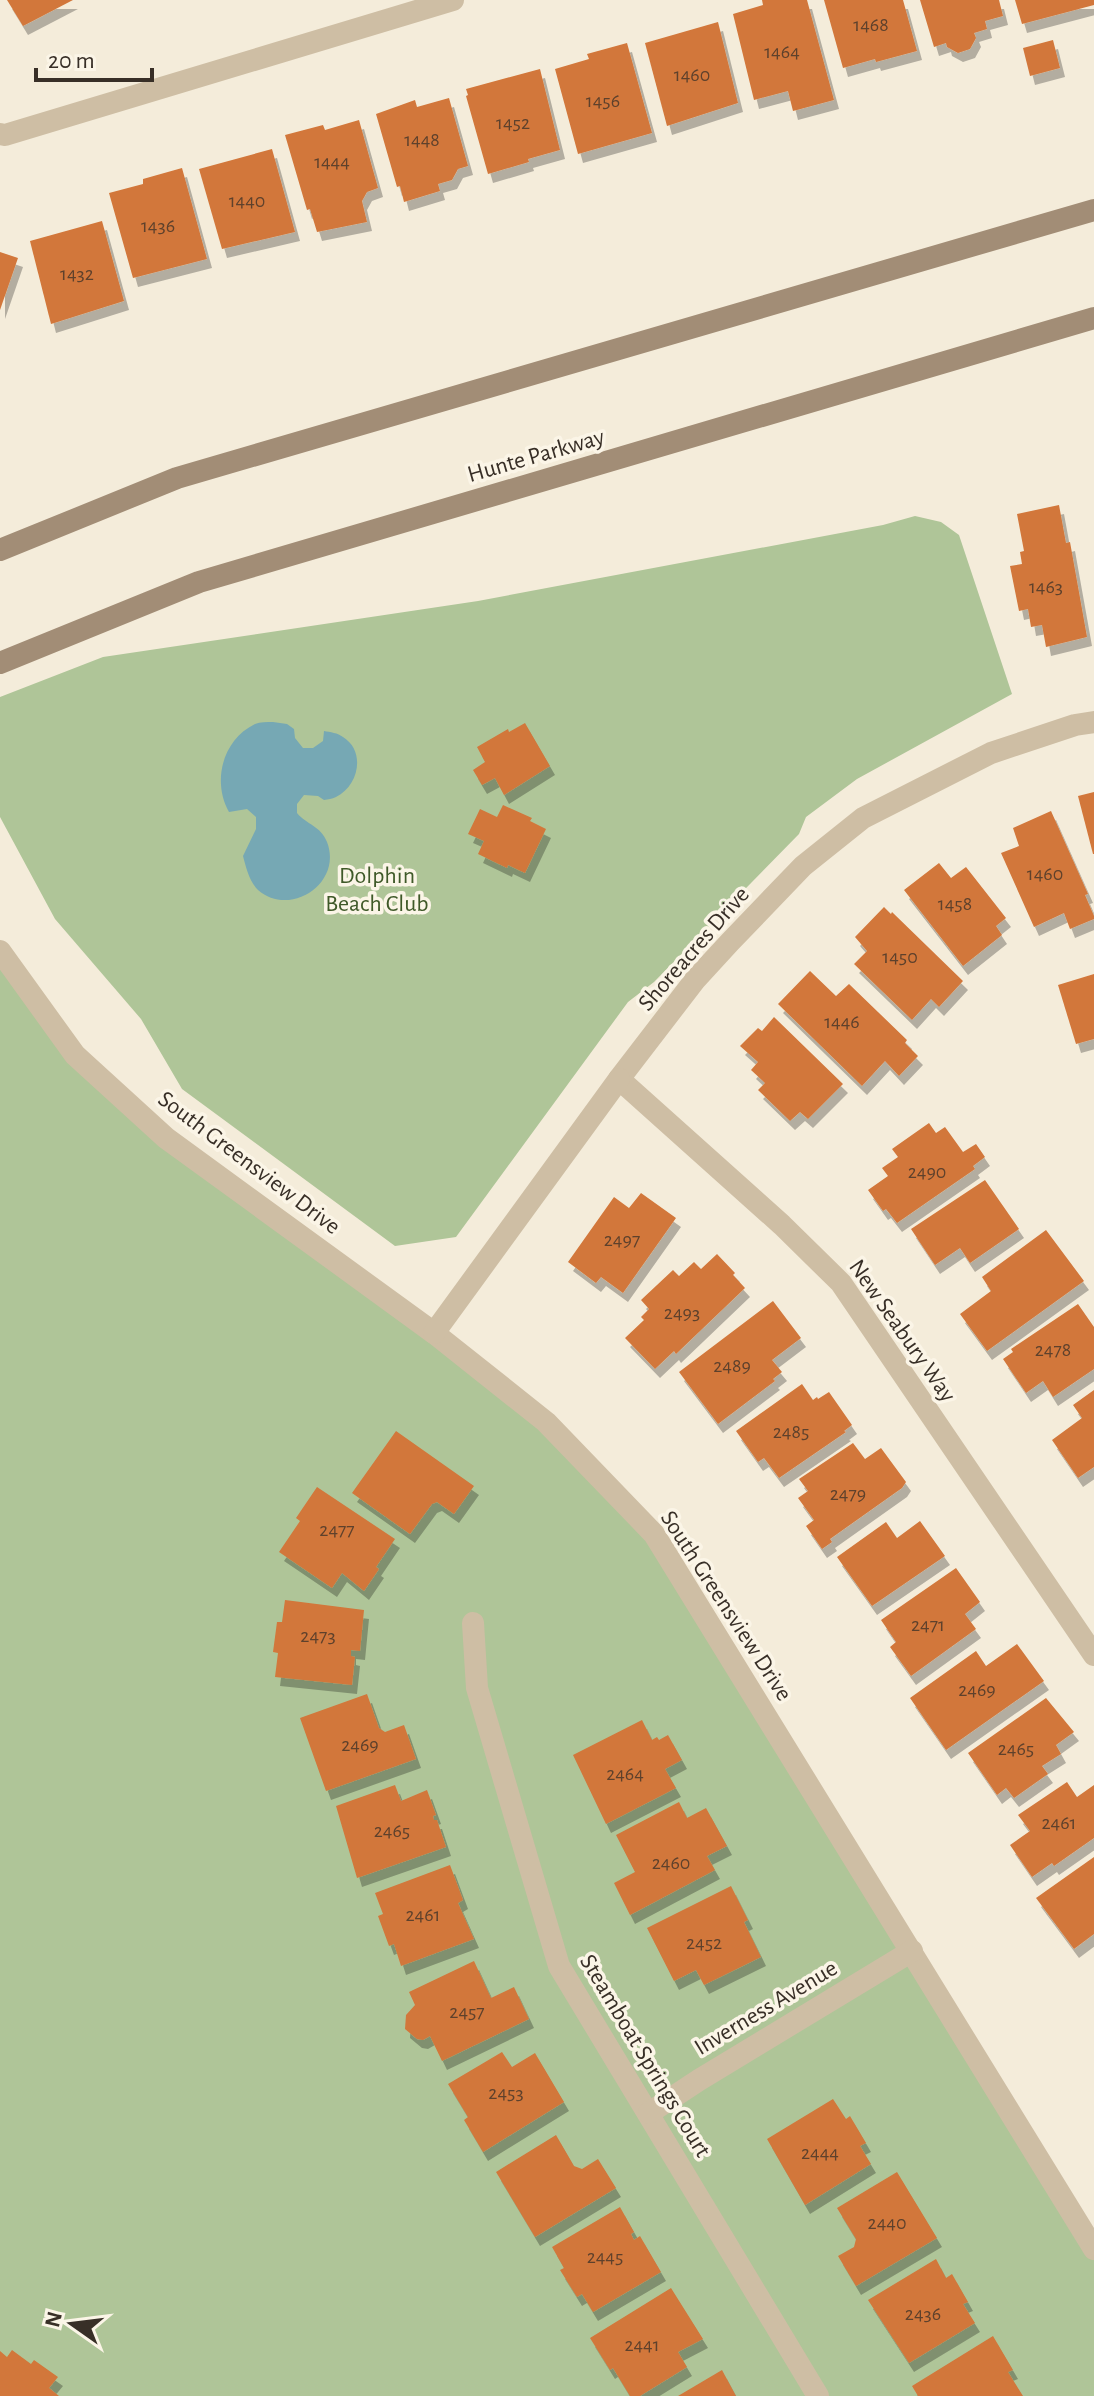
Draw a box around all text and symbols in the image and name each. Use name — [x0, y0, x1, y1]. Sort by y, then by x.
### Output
house number: 1468 — [853, 15, 889, 35]
scale bar — [36, 32, 152, 82]
house number: 1464 — [764, 42, 800, 62]
text: 20 m — [48, 49, 95, 73]
house number: 1460 — [674, 65, 710, 85]
house number: 1456 — [586, 91, 620, 111]
house number: 1452 — [496, 113, 530, 133]
house number: 1448 — [404, 130, 440, 150]
house number: 1444 — [314, 152, 350, 172]
house number: 1440 — [229, 191, 265, 211]
house number: 1436 — [141, 216, 175, 236]
house number: 1432 — [60, 264, 94, 284]
street label: Hunte Parkway — [465, 425, 607, 487]
house number: 1463 — [1029, 577, 1063, 597]
park label: Dolphin Beach Club — [325, 864, 429, 916]
house number: 1460 — [1027, 864, 1063, 884]
street label: Shoreacres Drive — [634, 882, 754, 1016]
house number: 1458 — [938, 894, 972, 914]
house number: 1450 — [882, 947, 918, 967]
house number: 1446 — [824, 1012, 860, 1032]
street label: South Greensview Drive — [153, 1087, 345, 1239]
house number: 2490 — [908, 1162, 946, 1182]
house number: 2497 — [604, 1230, 640, 1250]
street label: New Seabury Way — [844, 1255, 960, 1407]
house number: 2493 — [664, 1303, 700, 1323]
house number: 2478 — [1035, 1340, 1071, 1360]
house number: 2489 — [713, 1356, 751, 1376]
house number: 2485 — [773, 1422, 809, 1442]
house number: 2479 — [830, 1484, 866, 1504]
street label: South Greensview Drive — [656, 1507, 796, 1705]
house number: 2477 — [319, 1520, 355, 1540]
house number: 2471 — [911, 1615, 945, 1635]
house number: 2473 — [300, 1626, 336, 1646]
house number: 2469 — [958, 1680, 996, 1700]
house number: 2469 — [341, 1735, 379, 1755]
house number: 2465 — [998, 1739, 1034, 1759]
house number: 2464 — [606, 1764, 644, 1784]
house number: 2461 — [1042, 1813, 1077, 1833]
house number: 2465 — [374, 1821, 410, 1841]
house number: 2460 — [652, 1853, 690, 1873]
house number: 2461 — [406, 1905, 441, 1925]
house number: 2452 — [686, 1933, 722, 1953]
street label: Steamboat Springs Court — [575, 1951, 715, 2162]
street label: Inverness Avenue — [690, 1956, 842, 2060]
house number: 2457 — [449, 2002, 485, 2022]
house number: 2453 — [488, 2083, 524, 2103]
house number: 2444 — [801, 2143, 839, 2163]
house number: 2440 — [868, 2213, 906, 2233]
house number: 2445 — [587, 2247, 623, 2267]
north arrow — [32, 2284, 112, 2364]
house number: 2436 — [905, 2304, 941, 2324]
text: N — [41, 2309, 66, 2329]
house number: 2441 — [624, 2335, 660, 2355]

